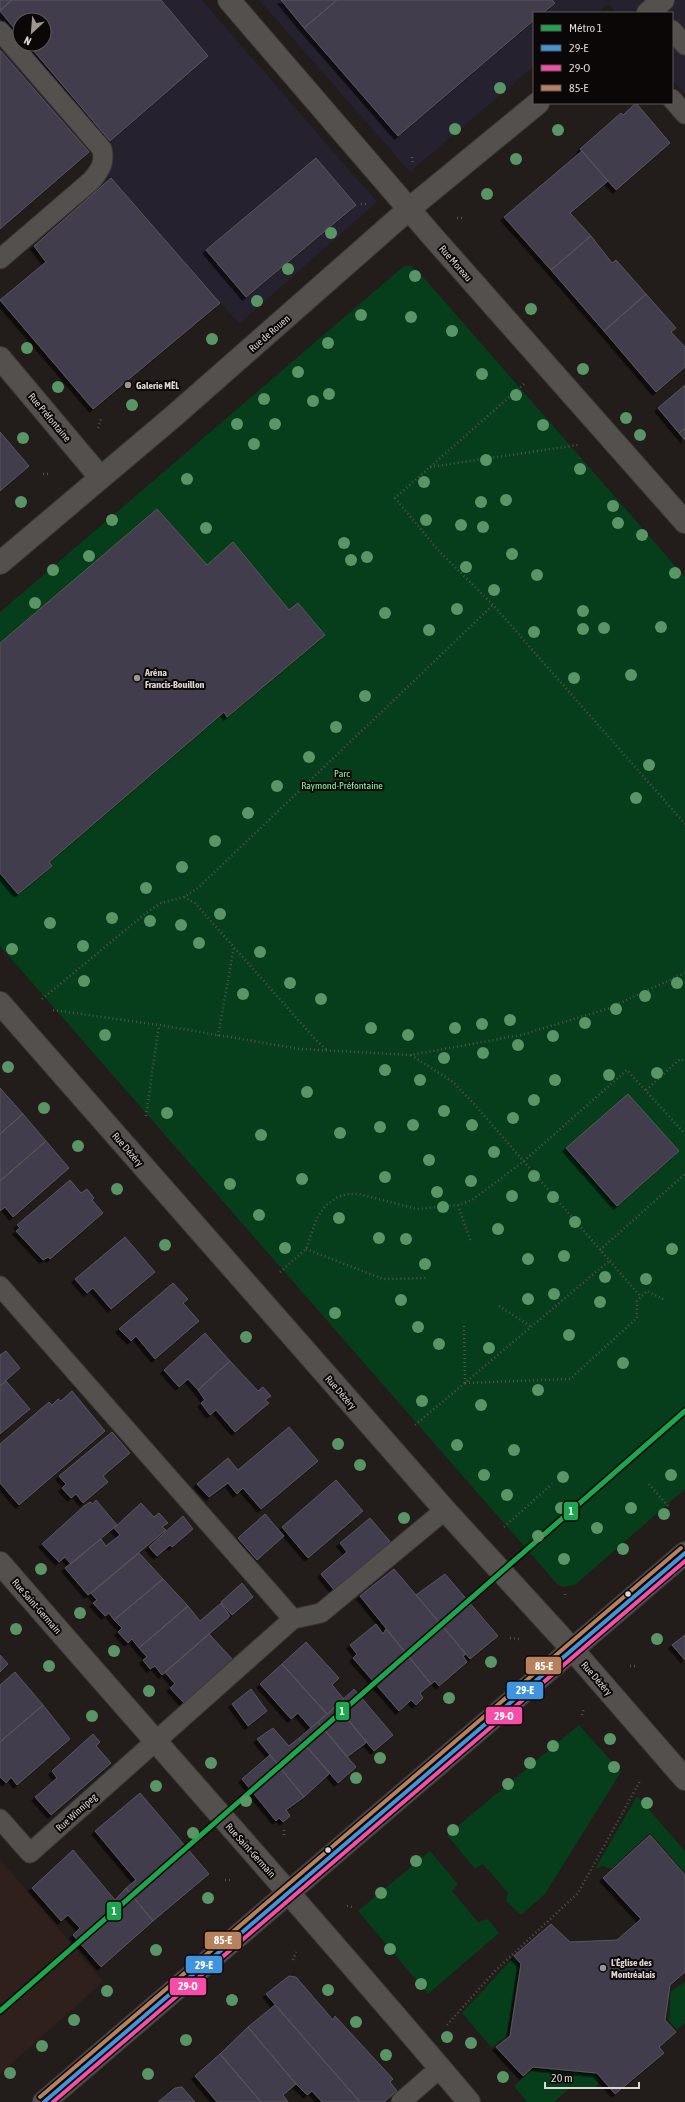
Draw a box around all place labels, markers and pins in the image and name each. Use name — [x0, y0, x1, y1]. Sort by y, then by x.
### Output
marker: Galerie MËL — [123, 380, 133, 390]
place label: Galerie MËL — [136, 380, 179, 391]
place label: Aréna Francis-Bouillon — [144, 667, 205, 690]
marker: Aréna Francis-Bouillon — [132, 673, 142, 683]
unlabelled marker — [623, 1589, 633, 1599]
unlabelled marker — [323, 1845, 333, 1855]
place label: L'Église des Montréalais — [611, 1957, 656, 1980]
marker: L'Église des Montréalais — [598, 1963, 608, 1973]

